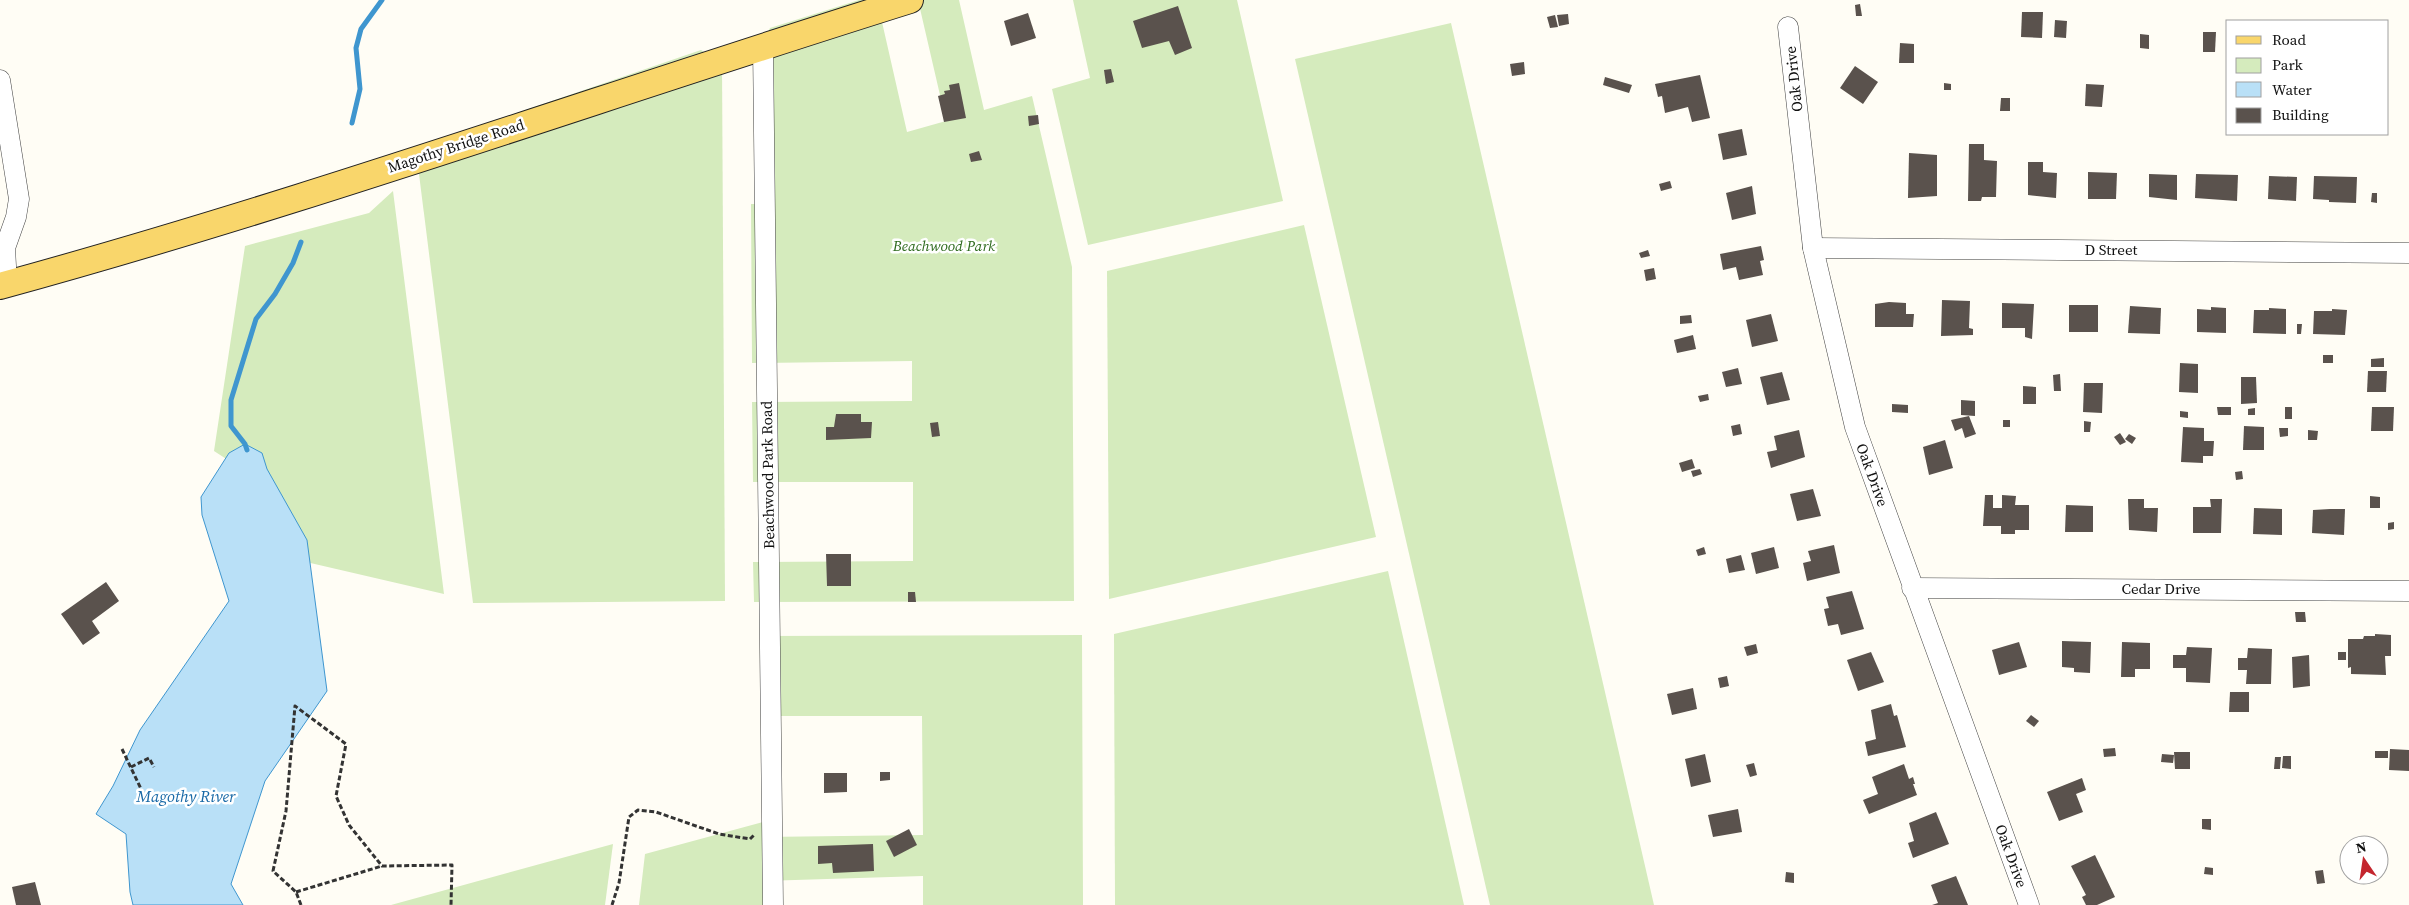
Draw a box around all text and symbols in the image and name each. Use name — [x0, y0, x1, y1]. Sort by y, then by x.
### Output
legend — [2226, 20, 2389, 135]
text: Road — [2272, 29, 2306, 50]
street label: Oak Drive — [1780, 45, 1807, 113]
text: Park — [2272, 54, 2304, 75]
text: Water — [2272, 79, 2313, 100]
text: Building — [2272, 104, 2329, 125]
street label: Magothy Bridge Road — [385, 113, 527, 178]
park label: Beachwood Park — [892, 235, 996, 256]
street label: D Street — [2085, 239, 2138, 260]
street label: Beachwood Park Road — [756, 400, 779, 549]
street label: Oak Drive — [1851, 440, 1894, 510]
street label: Cedar Drive — [2121, 578, 2201, 599]
water label: Magothy River — [136, 785, 236, 807]
street label: Oak Drive — [1990, 821, 2033, 891]
north arrow — [2339, 835, 2389, 885]
text: N — [2354, 836, 2368, 858]

